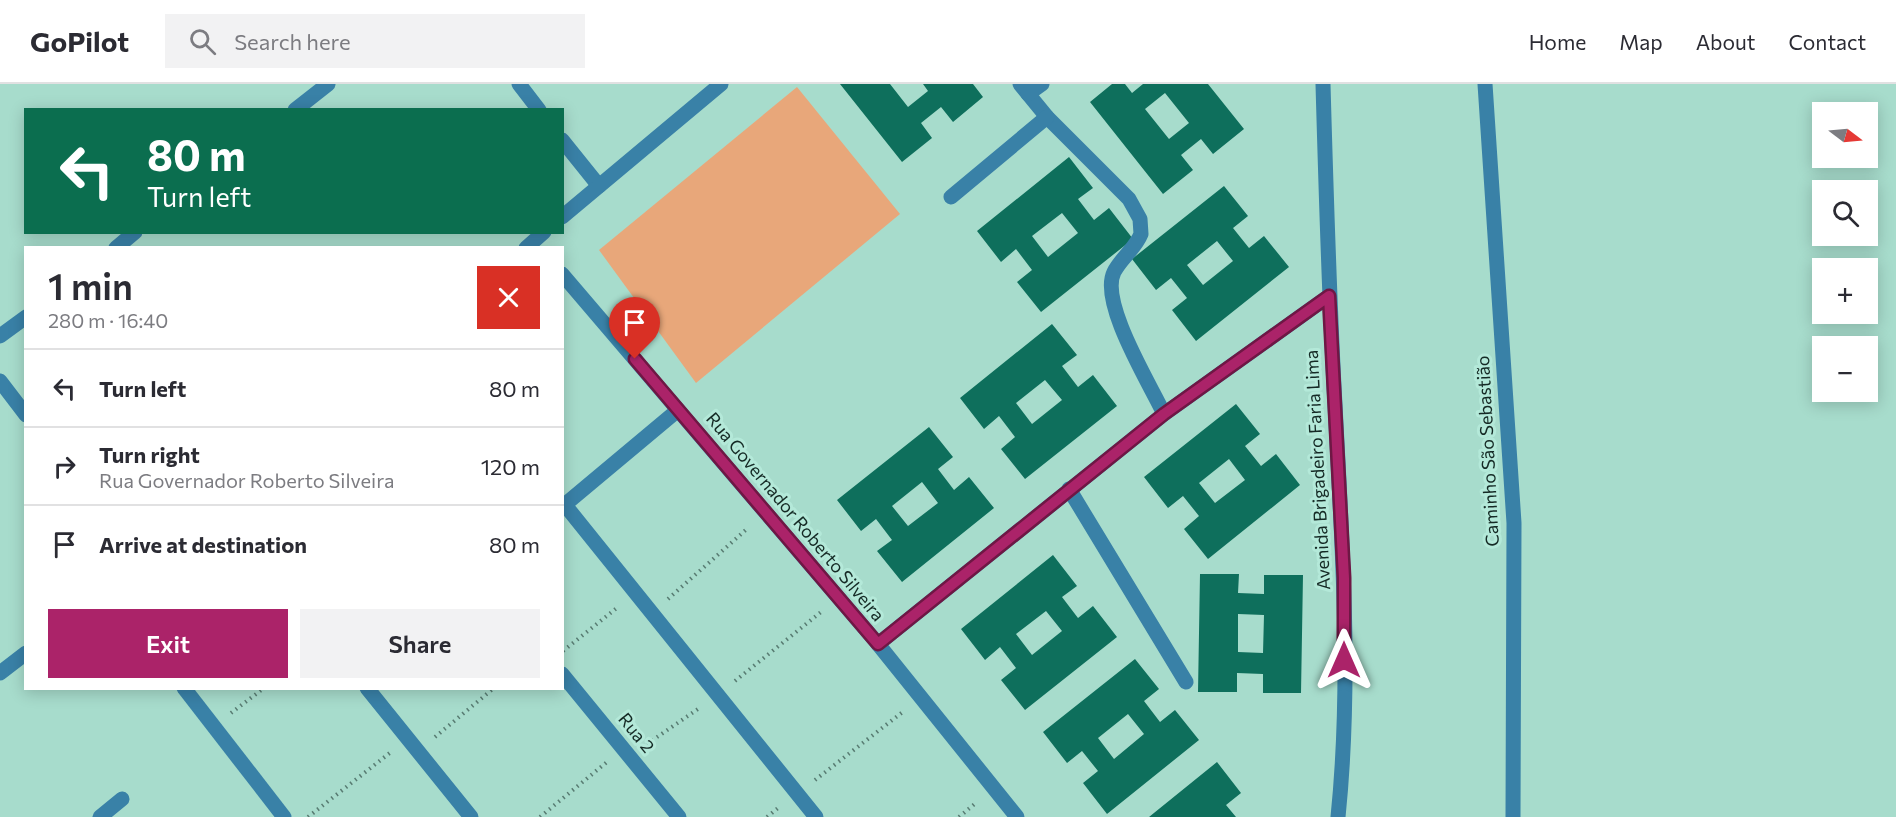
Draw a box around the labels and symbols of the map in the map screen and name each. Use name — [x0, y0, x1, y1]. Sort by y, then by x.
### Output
north arrow — [1812, 102, 1878, 168]
pin — [609, 297, 660, 359]
street label: Avenida Brigadeiro Faria Lima — [1300, 349, 1334, 591]
street label: Caminho São Sebastião — [1471, 355, 1503, 547]
street label: Rua Governador Roberto Silveira — [702, 407, 890, 625]
position arrow — [1312, 628, 1376, 692]
street label: Rua 2 — [614, 708, 659, 757]

